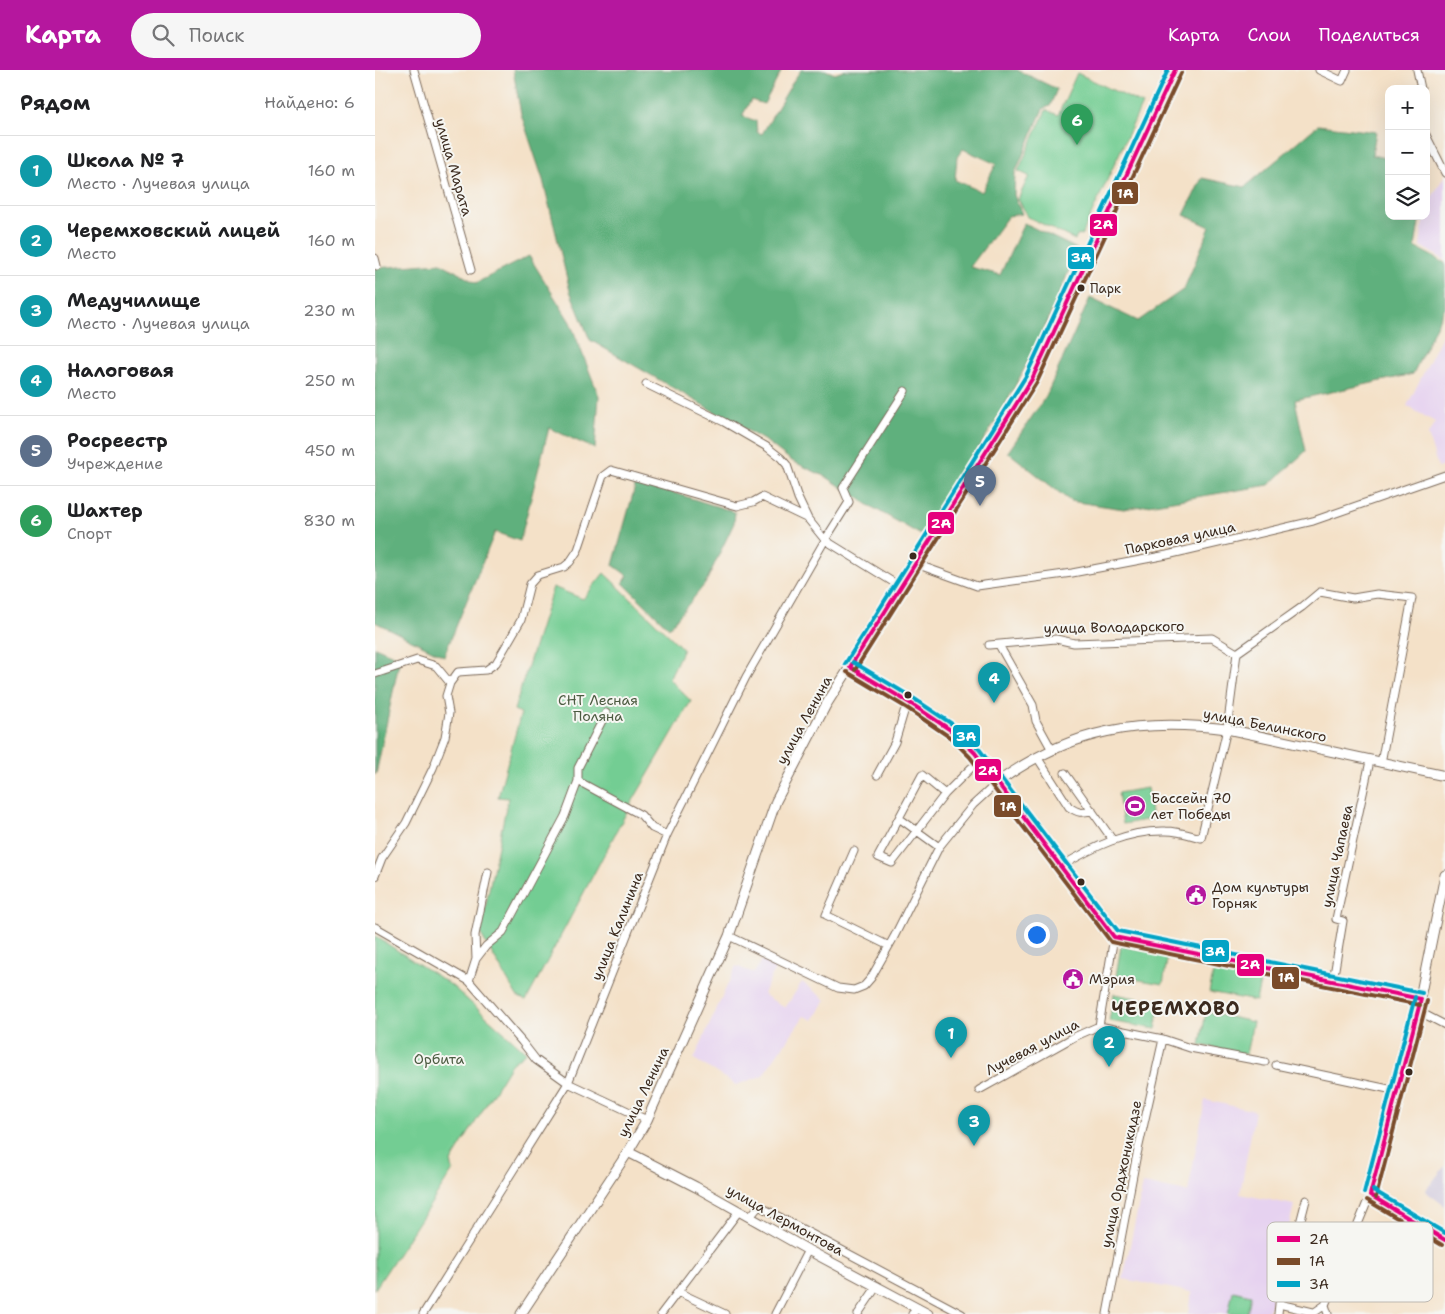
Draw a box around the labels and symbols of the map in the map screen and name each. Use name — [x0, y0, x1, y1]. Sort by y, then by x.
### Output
pin: 6 — [1061, 104, 1093, 145]
street label: улица Марата — [431, 116, 477, 218]
line badge: 1А — [1111, 181, 1139, 205]
text: 1А — [1116, 184, 1134, 202]
line badge: 2А — [1089, 213, 1118, 237]
text: 2А — [1093, 215, 1114, 233]
line badge: 3А — [1067, 246, 1095, 270]
text: 3А — [1071, 248, 1092, 266]
place label: Парк — [1090, 280, 1121, 297]
marker: Парк — [1076, 283, 1086, 293]
pin: 5 — [964, 465, 996, 506]
line badge: 2А — [927, 511, 955, 535]
text: 2А — [931, 514, 952, 532]
street label: Парковая улица — [1123, 517, 1237, 558]
unlabelled marker — [908, 551, 918, 561]
street label: улица Володарского — [1043, 617, 1185, 637]
pin: 4 — [978, 662, 1010, 703]
street label: улица Ленина — [772, 672, 836, 767]
unlabelled marker — [903, 690, 913, 700]
park label: СНТ Лесная Поляна — [558, 691, 638, 725]
street label: улица Белинского — [1202, 704, 1328, 746]
line badge: 3А — [952, 724, 981, 748]
text: 3А — [956, 727, 977, 745]
line badge: 2А — [974, 758, 1002, 782]
text: 2А — [978, 761, 999, 779]
place label: Бассейн 70 лет Победы — [1151, 789, 1231, 823]
line badge: 1А — [993, 794, 1022, 818]
sports icon: Бассейн 70 лет Победы — [1123, 794, 1147, 818]
text: 1А — [999, 797, 1017, 815]
street label: улица Чапаева — [1317, 803, 1357, 909]
street label: улица Калинина — [587, 869, 647, 983]
unlabelled marker — [1076, 877, 1086, 887]
place label: Дом культуры Горняк — [1212, 878, 1309, 912]
public building icon: Дом культуры Горняк — [1184, 883, 1208, 907]
your location — [1024, 922, 1050, 948]
line badge: 3А — [1201, 939, 1230, 963]
text: 3А — [1205, 942, 1226, 960]
line badge: 2А — [1236, 953, 1265, 977]
text: 2А — [1240, 955, 1261, 973]
line badge: 1А — [1271, 966, 1300, 990]
public building icon: Мэрия — [1061, 967, 1085, 991]
text: 1А — [1277, 968, 1295, 986]
place label: Мэрия — [1089, 970, 1135, 988]
district label: ЧЕРЕМХОВО — [1111, 996, 1241, 1021]
street label: Лучевая улица — [982, 1015, 1082, 1079]
pin: 1 — [935, 1017, 967, 1058]
pin: 2 — [1093, 1026, 1125, 1067]
street label: улица Ленина — [613, 1044, 673, 1140]
park label: Орбита — [414, 1050, 464, 1068]
unlabelled marker — [1404, 1067, 1414, 1077]
street label: улица Орджоникидзе — [1097, 1099, 1145, 1249]
pin: 3 — [958, 1105, 990, 1146]
street label: улица Лермонтова — [723, 1180, 847, 1260]
legend — [1267, 1222, 1433, 1302]
text: 2А — [1309, 1230, 1329, 1248]
text: 1А — [1309, 1252, 1325, 1270]
text: 3А — [1309, 1275, 1329, 1293]

